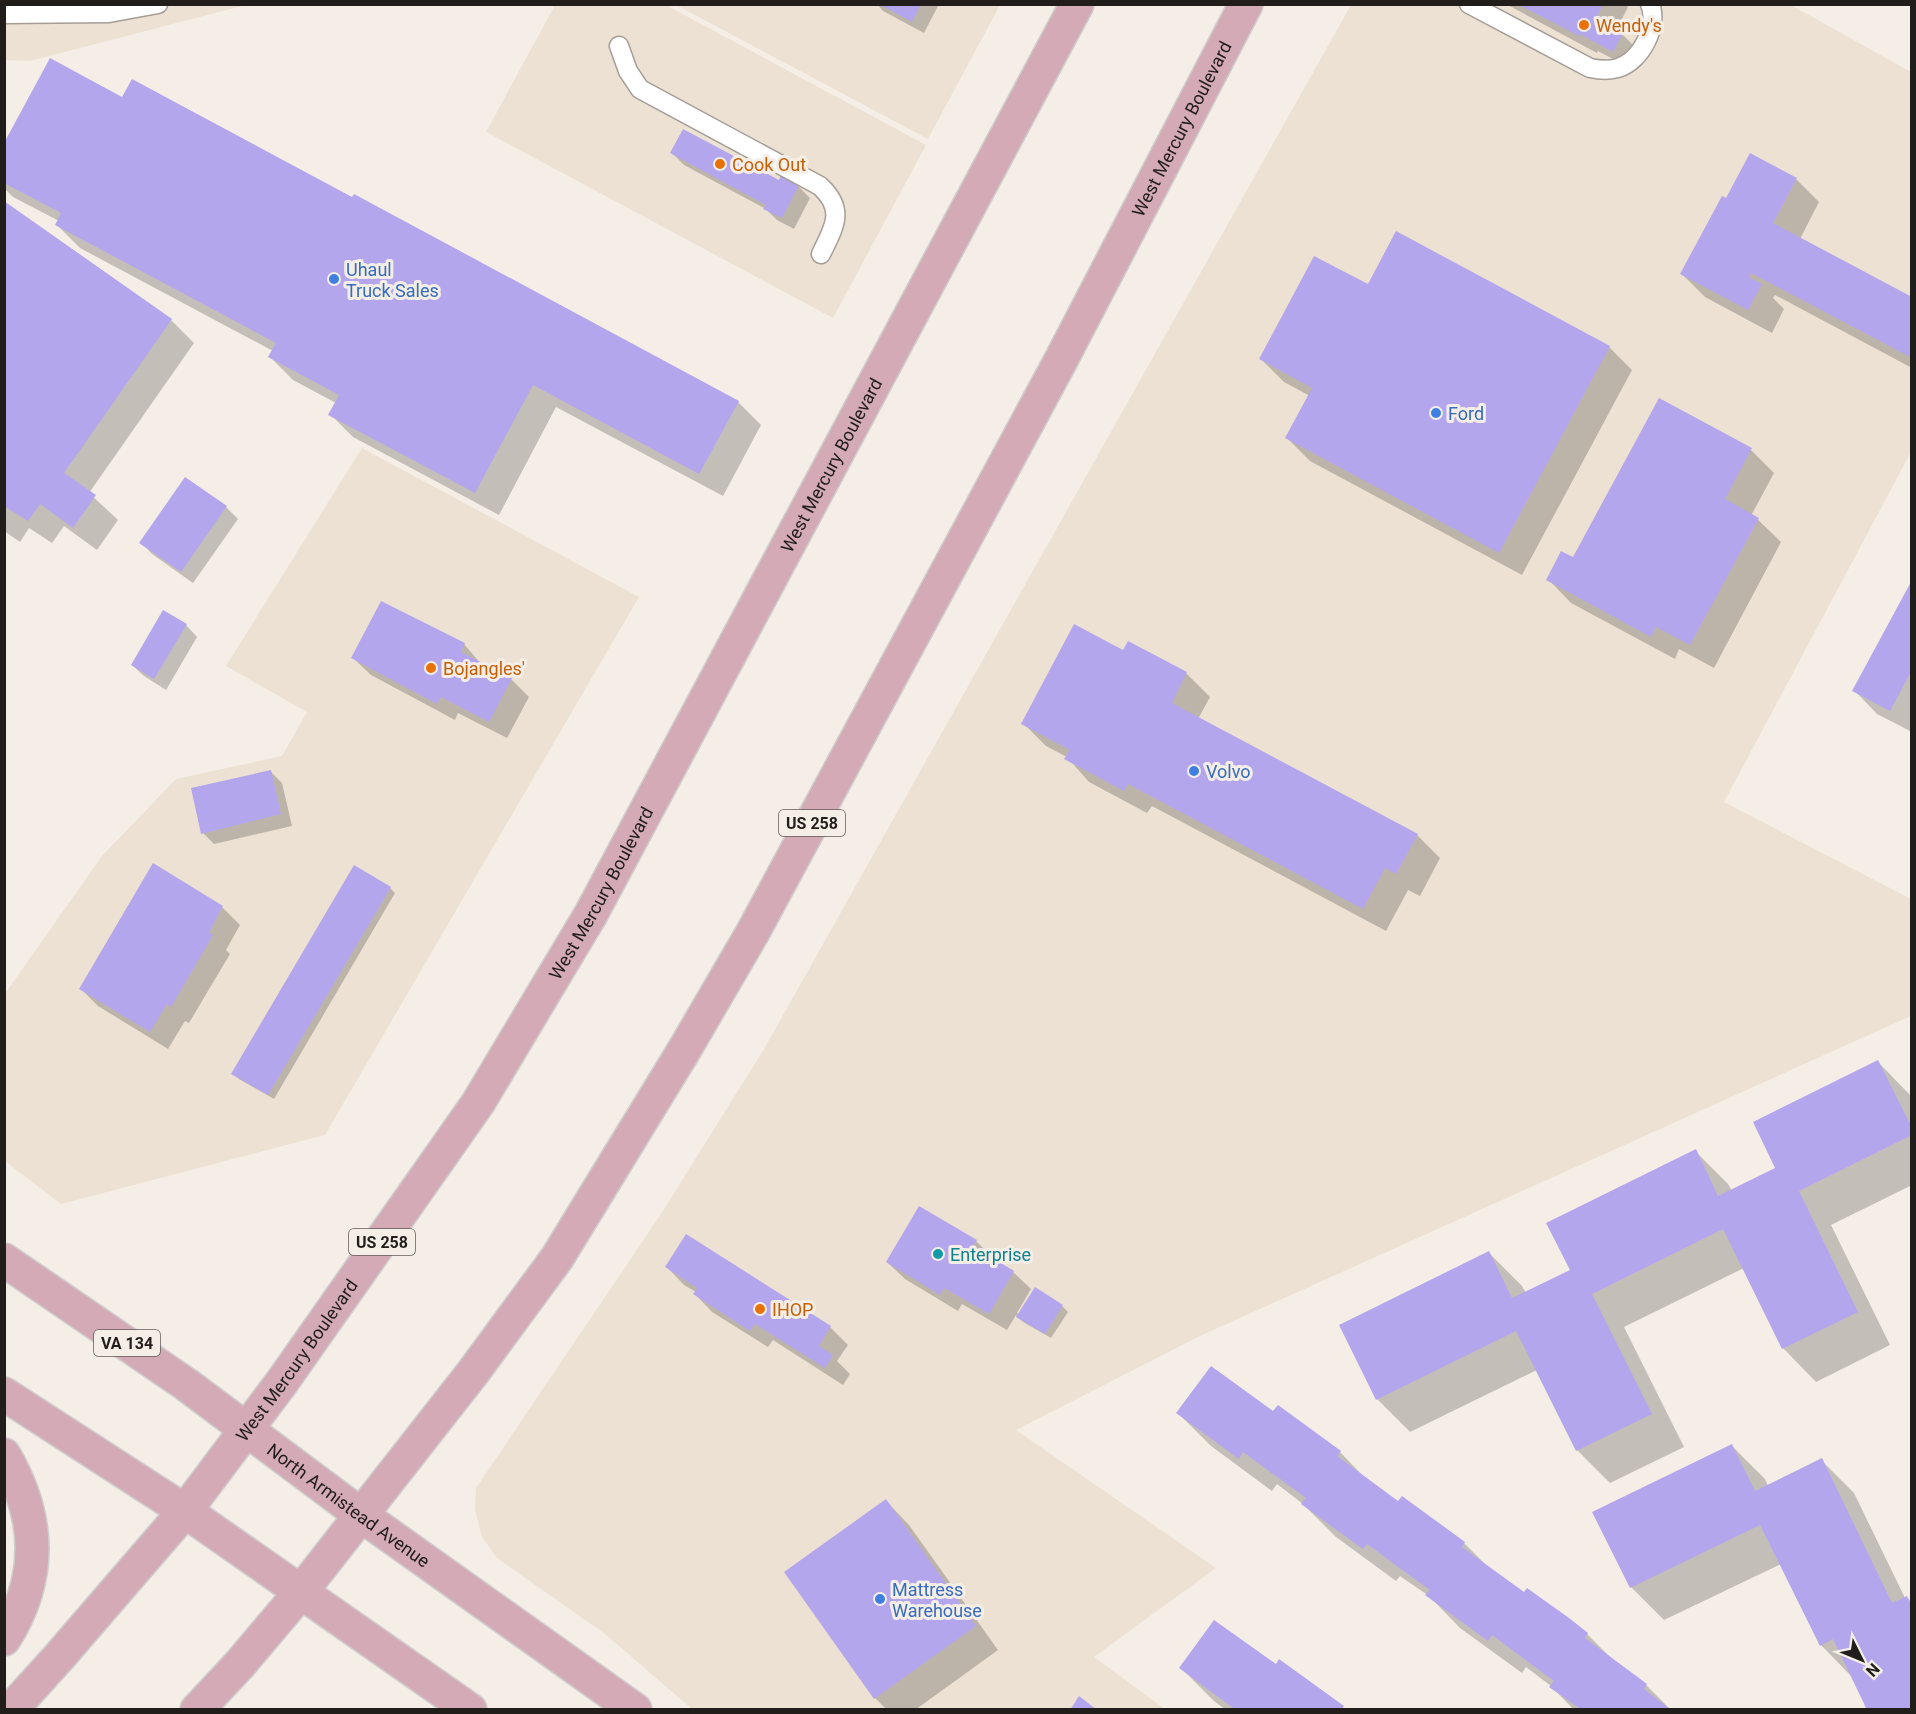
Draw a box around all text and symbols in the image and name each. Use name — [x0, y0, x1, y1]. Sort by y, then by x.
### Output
place label: Wendy's — [1596, 15, 1662, 36]
marker: Wendy's — [1577, 18, 1591, 32]
street label: West Mercury Boulevard — [1127, 38, 1235, 220]
place label: Cook Out — [732, 154, 806, 175]
marker: Cook Out — [713, 157, 727, 171]
place label: Uhaul Truck Sales — [346, 259, 439, 301]
marker: Uhaul Truck Sales — [327, 272, 341, 286]
street label: West Mercury Boulevard — [776, 374, 886, 556]
place label: Ford — [1448, 403, 1484, 424]
marker: Ford — [1429, 406, 1443, 420]
place label: Bojangles' — [443, 658, 525, 679]
marker: Bojangles' — [424, 661, 438, 675]
place label: Volvo — [1206, 761, 1251, 782]
marker: Volvo — [1187, 764, 1201, 778]
street label: West Mercury Boulevard — [544, 803, 657, 983]
road number: US 258 — [779, 810, 845, 836]
road number: US 258 — [349, 1229, 415, 1255]
place label: Enterprise — [950, 1244, 1031, 1265]
marker: Enterprise — [931, 1247, 945, 1261]
street label: West Mercury Boulevard — [231, 1275, 362, 1445]
place label: IHOP — [772, 1299, 813, 1320]
marker: IHOP — [753, 1302, 767, 1316]
road number: VA 134 — [94, 1330, 160, 1356]
street label: North Armistead Avenue — [264, 1438, 434, 1571]
place label: Mattress Warehouse — [892, 1579, 982, 1621]
marker: Mattress Warehouse — [873, 1592, 887, 1606]
north arrow — [1832, 1630, 1892, 1690]
text: N — [1862, 1659, 1883, 1680]

